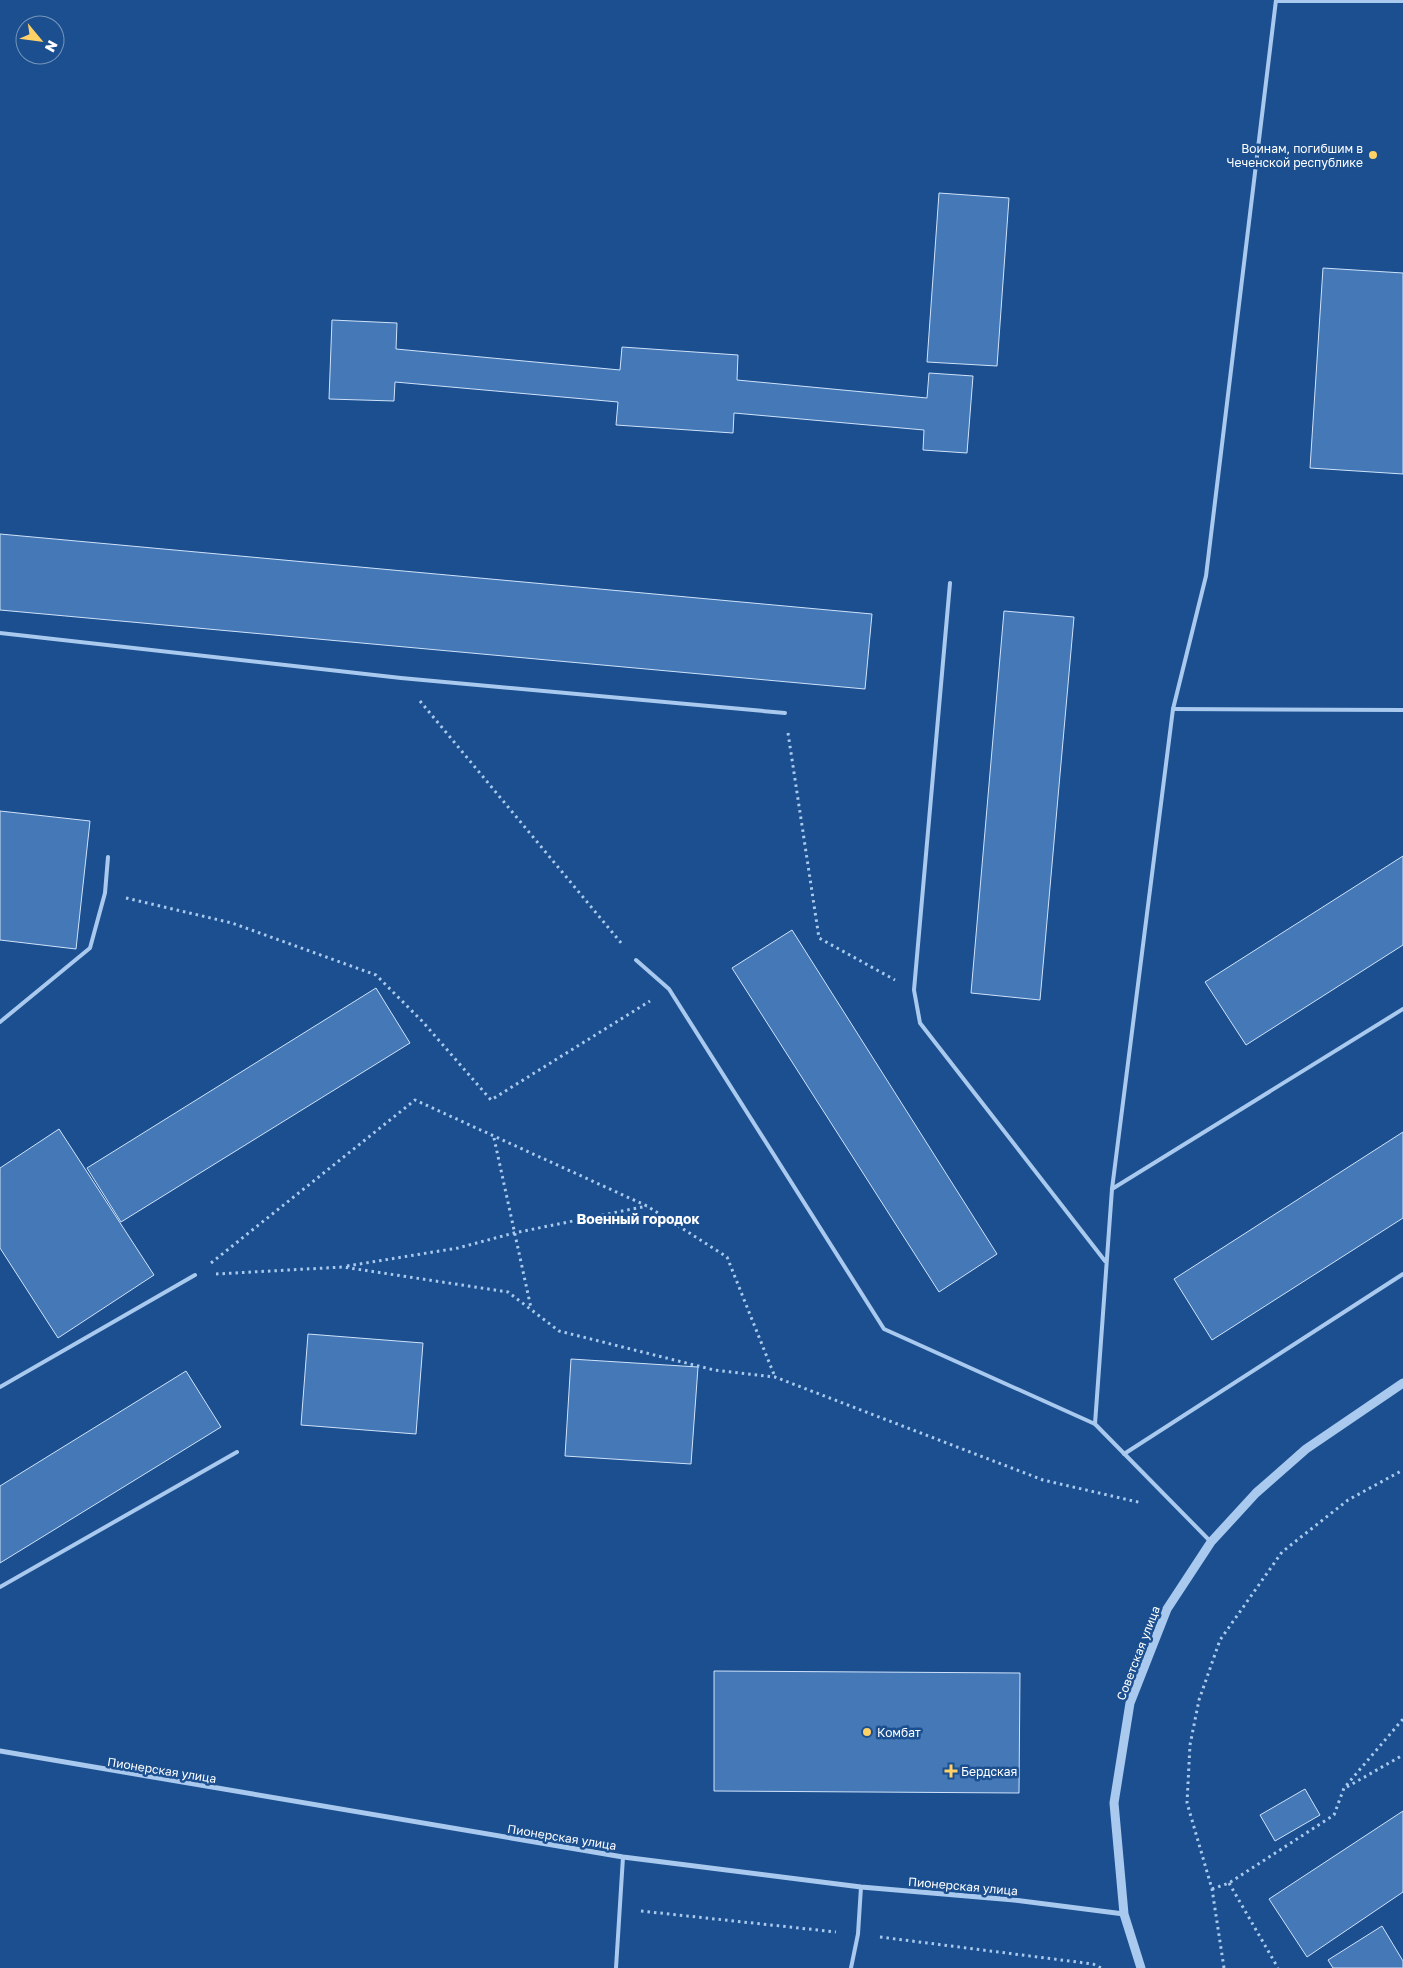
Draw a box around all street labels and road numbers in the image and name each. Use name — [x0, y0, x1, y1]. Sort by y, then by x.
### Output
street label: Советская улица — [1113, 1604, 1163, 1702]
street label: Пионерская улица — [106, 1754, 218, 1786]
street label: Пионерская улица — [506, 1821, 618, 1853]
street label: Пионерская улица — [907, 1874, 1019, 1898]

